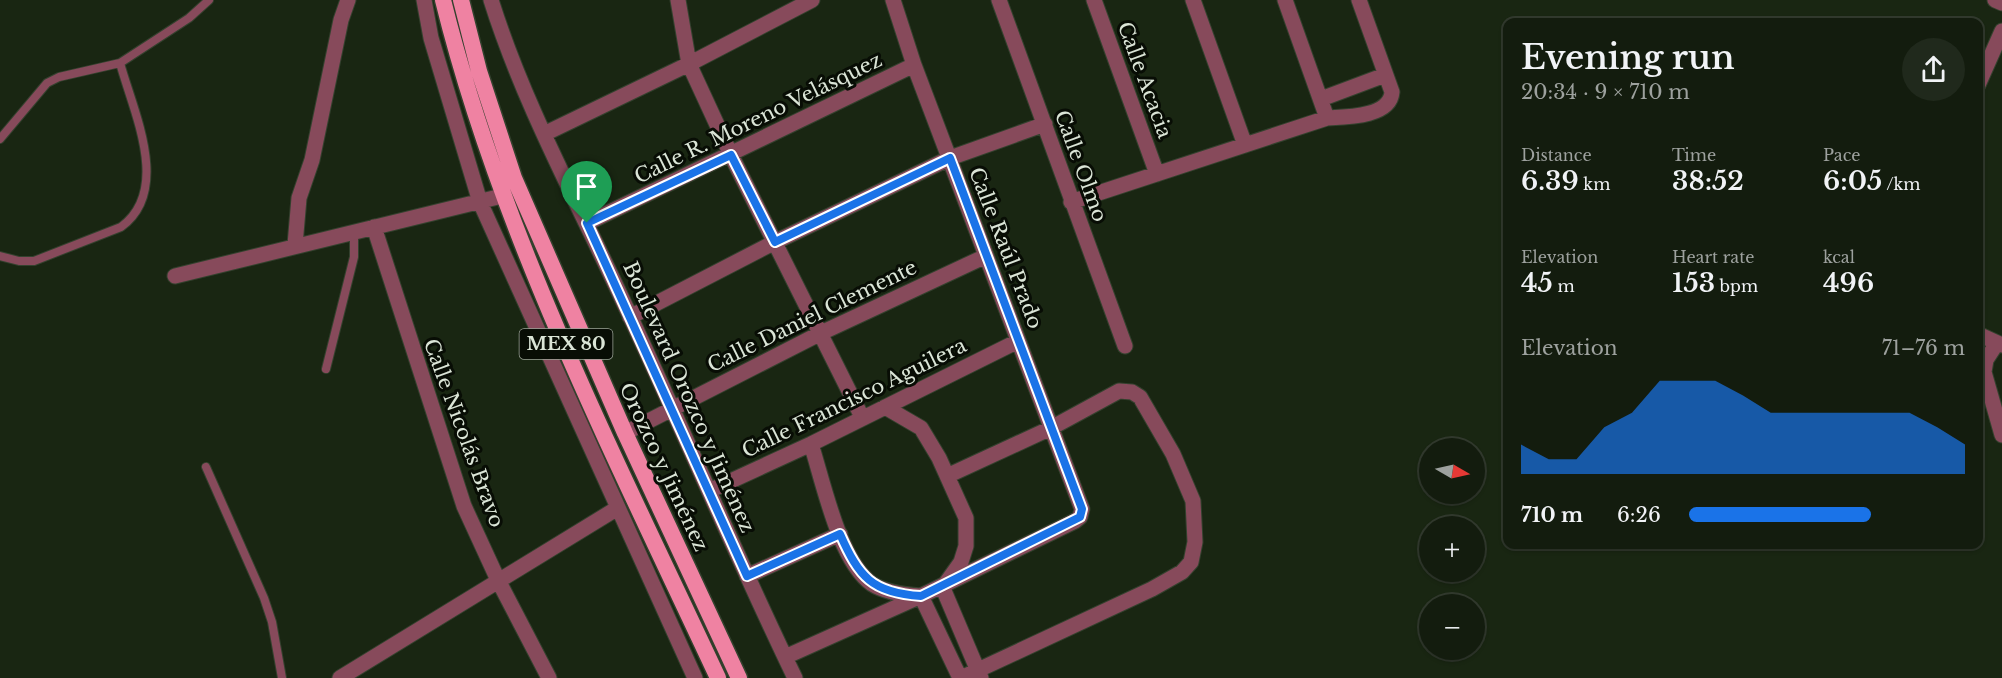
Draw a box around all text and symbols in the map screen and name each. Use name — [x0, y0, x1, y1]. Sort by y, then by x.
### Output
street label: Calle Acacia — [1113, 19, 1177, 142]
text: Evening run — [1521, 37, 1735, 78]
button: share — [1902, 38, 1965, 101]
street label: Calle R. Moreno Velásquez — [630, 48, 886, 188]
text: 20:34 · 9 × 710 m — [1521, 80, 1690, 104]
street label: Calle Olmo — [1050, 107, 1112, 225]
text: Distance — [1521, 145, 1592, 165]
text: Time — [1672, 145, 1716, 165]
text: Pace — [1823, 145, 1860, 165]
pin — [561, 161, 612, 223]
street label: Calle Raúl Prado — [964, 164, 1048, 332]
text: 6.39 — [1521, 165, 1579, 197]
text: 38:52 — [1672, 165, 1744, 197]
text: 6:05 — [1823, 165, 1882, 197]
icon: arrive — [570, 170, 603, 203]
text: km — [1579, 174, 1610, 194]
text: /km — [1882, 174, 1921, 194]
text: Elevation — [1521, 247, 1598, 267]
text: Heart rate — [1672, 247, 1754, 267]
text: kcal — [1823, 247, 1855, 267]
street label: Calle Daniel Clemente — [703, 255, 921, 377]
street label: Boulevard Orozco y Jiménez — [618, 257, 760, 537]
text: 45 — [1521, 267, 1553, 299]
text: 153 — [1672, 267, 1715, 299]
text: 496 — [1823, 267, 1874, 299]
text: m — [1553, 276, 1575, 296]
text: bpm — [1715, 276, 1758, 296]
road number: MEX 80 — [520, 329, 612, 359]
street label: Calle Francisco Aguilera — [738, 333, 971, 463]
street label: Calle Nicolás Bravo — [419, 336, 509, 530]
text: Elevation — [1521, 336, 1618, 360]
text: 71–76 m — [1882, 336, 1965, 360]
street label: Orozco y Jiménez — [614, 378, 714, 556]
north arrow — [1419, 438, 1485, 504]
map controls — [1419, 438, 1485, 660]
text: 710 m — [1521, 503, 1583, 527]
text: 6:26 — [1617, 503, 1661, 527]
button: + — [1419, 516, 1485, 582]
button: − — [1419, 594, 1485, 660]

